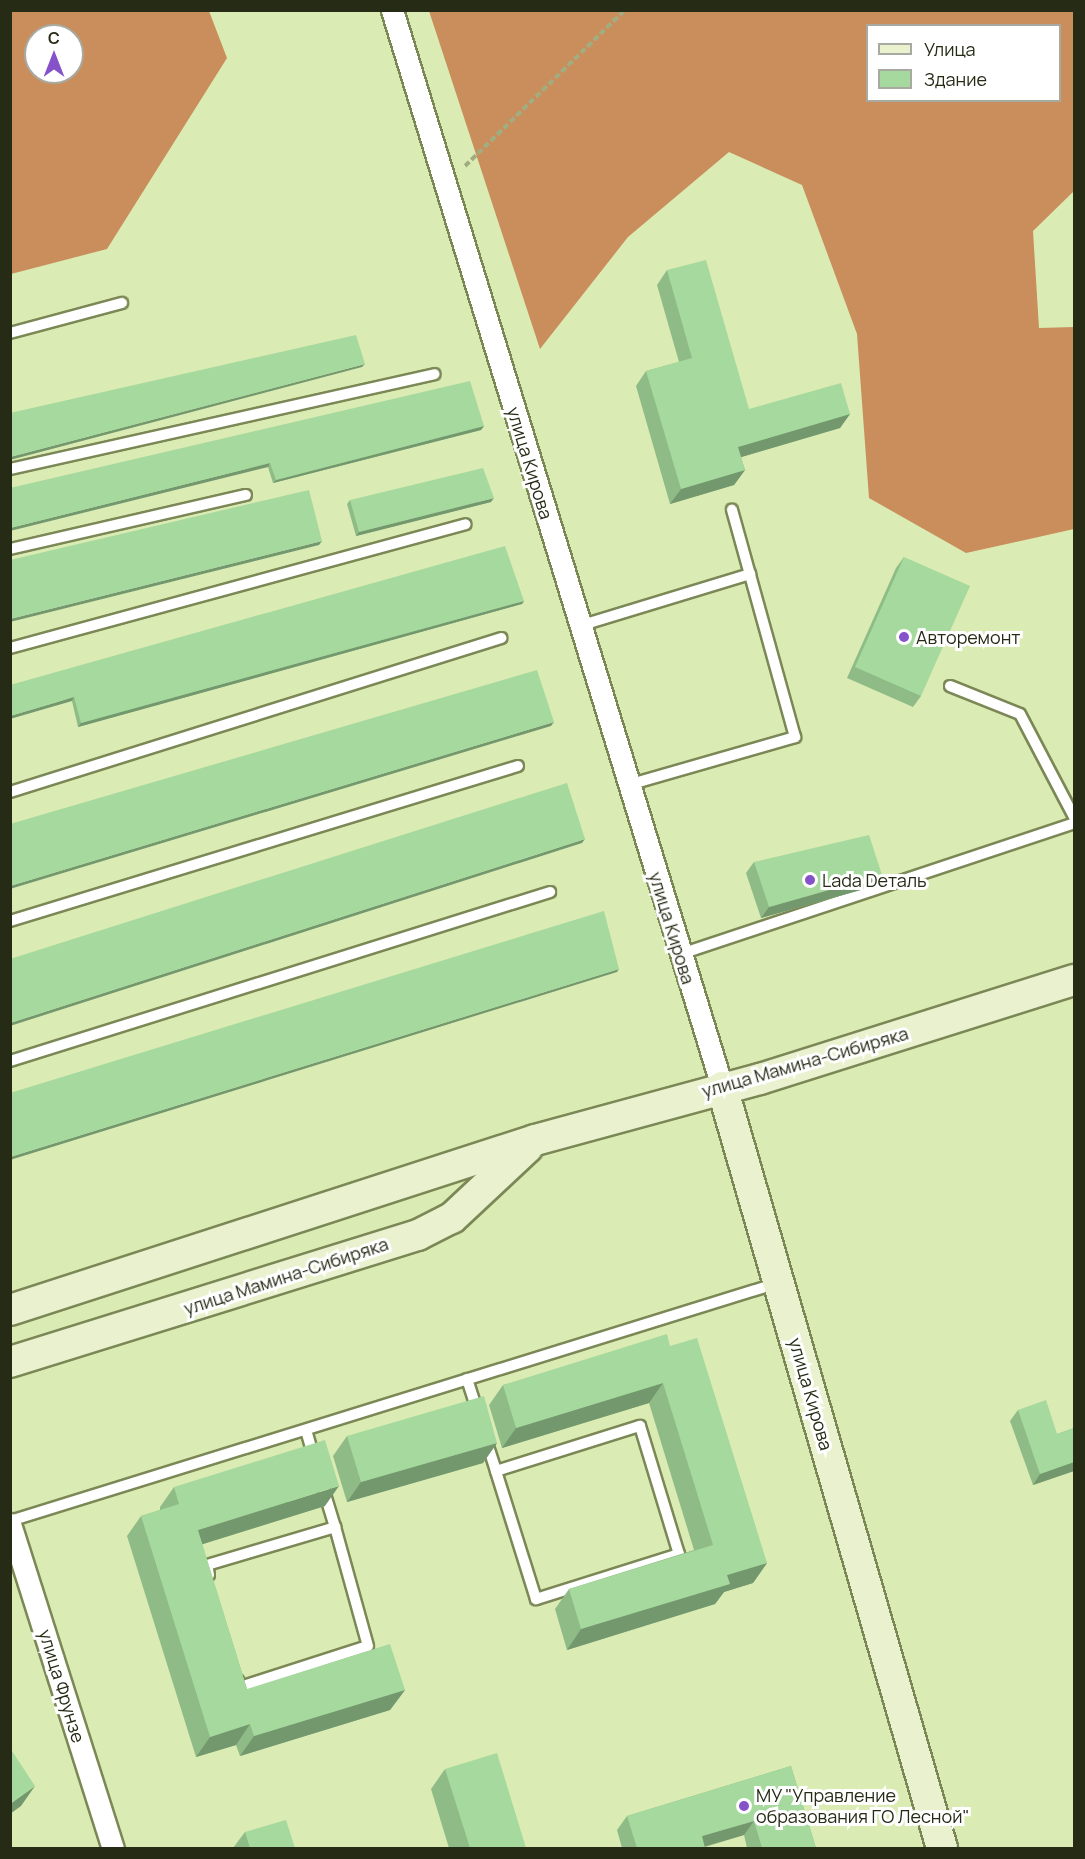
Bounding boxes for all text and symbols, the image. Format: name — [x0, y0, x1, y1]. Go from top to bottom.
north arrow — [24, 24, 84, 84]
legend — [866, 24, 1061, 102]
text: С — [48, 27, 60, 49]
text: Улица — [924, 37, 976, 61]
text: Здание — [924, 67, 987, 91]
street label: улица Кирова — [503, 404, 557, 522]
place label: Авторемонт — [916, 626, 1020, 648]
marker: Авторемонт — [897, 630, 911, 644]
street label: улица Кирова — [645, 869, 699, 987]
place label: Lada Dеталь — [822, 869, 927, 891]
marker: Lada Dеталь — [803, 873, 817, 887]
street label: улица Мамина-Сибиряка — [699, 1022, 911, 1102]
street label: улица Мамина-Сибиряка — [181, 1233, 391, 1319]
street label: улица Кирова — [785, 1335, 837, 1453]
street label: улица Фрунзе — [35, 1627, 89, 1745]
place label: МУ "Управление образования ГО Лесной" — [756, 1785, 969, 1828]
marker: МУ "Управление образования ГО Лесной" — [737, 1799, 751, 1813]

